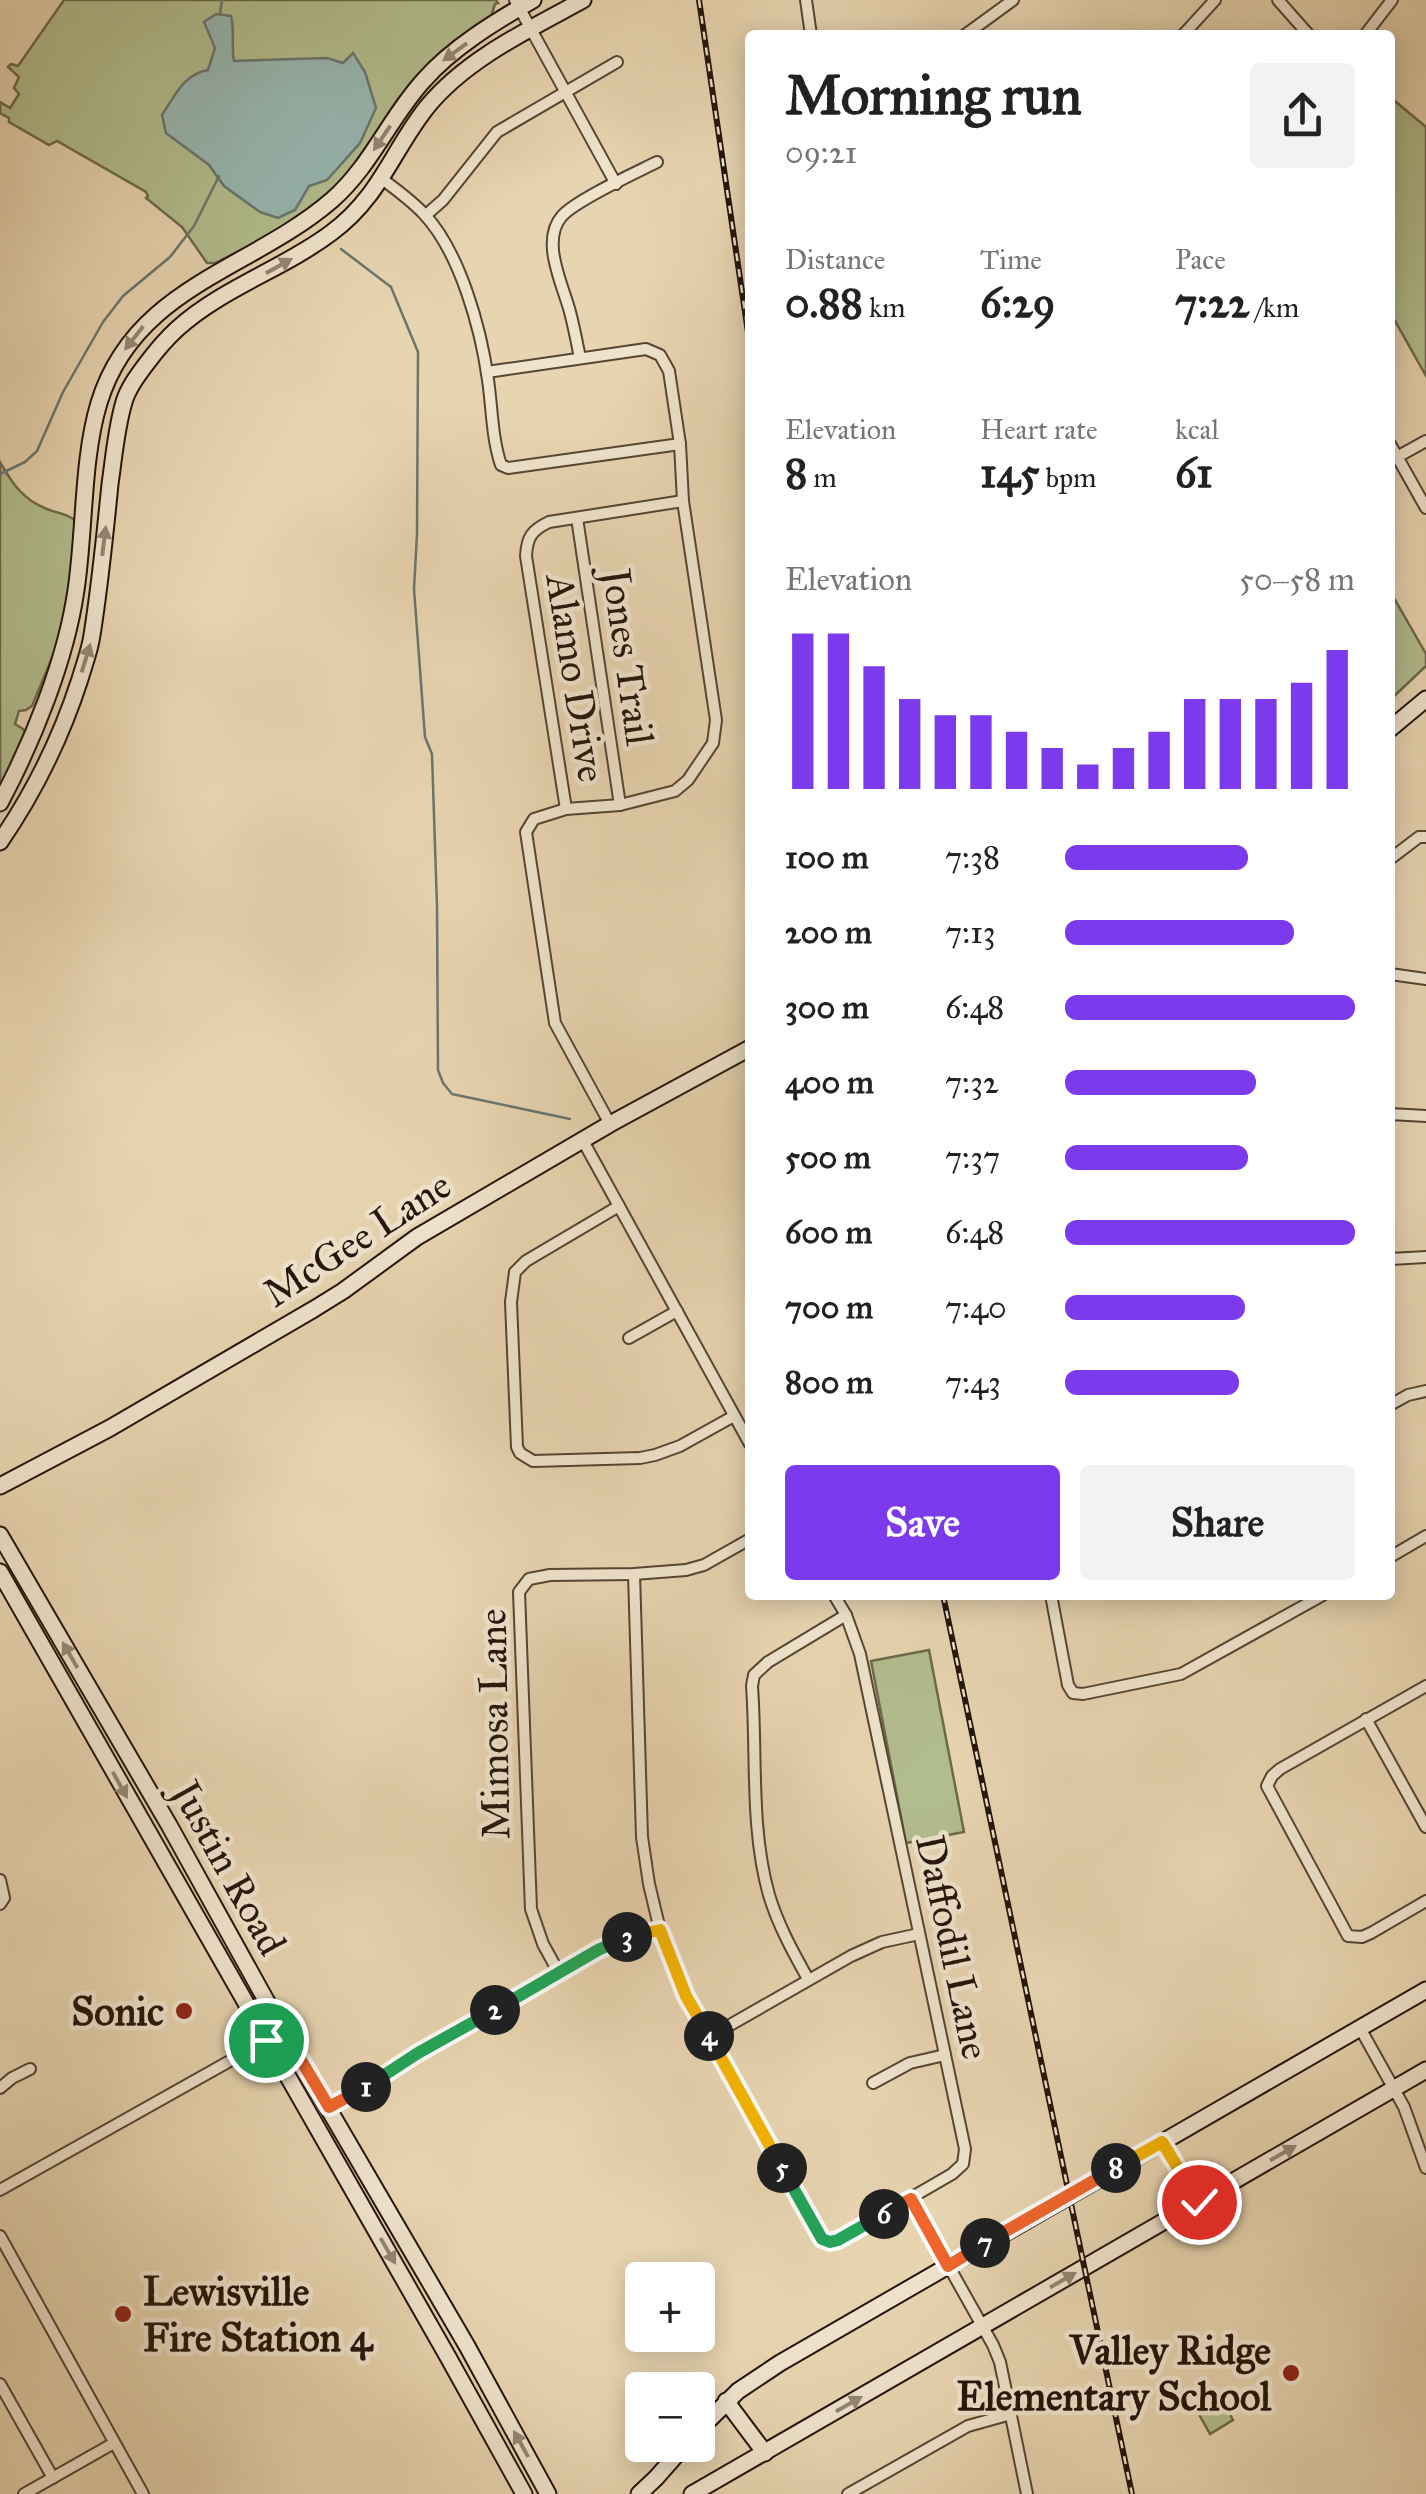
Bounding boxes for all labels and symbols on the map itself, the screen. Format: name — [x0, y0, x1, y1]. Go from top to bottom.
one-way arrow — [442, 42, 468, 61]
one-way arrow — [374, 125, 392, 152]
one-way arrow — [264, 258, 293, 275]
one-way arrow — [124, 325, 145, 350]
one-way arrow — [96, 525, 112, 556]
street label: Jones Trail — [591, 562, 665, 748]
street label: Alamo Drive — [535, 569, 617, 785]
one-way arrow — [79, 642, 94, 672]
street label: McGee Lane — [254, 1160, 460, 1318]
street label: Mimosa Lane — [467, 1608, 521, 1840]
one-way arrow — [62, 1641, 79, 1669]
street label: Justin Road — [159, 1769, 297, 1964]
one-way arrow — [111, 1771, 129, 1799]
street label: Daffodil Lane — [905, 1830, 1001, 2064]
pin: 3 — [602, 1912, 652, 1962]
pin: 2 — [470, 1985, 520, 2035]
place label: Sonic — [71, 1987, 164, 2036]
pin — [224, 1998, 309, 2083]
marker: Sonic — [173, 2000, 195, 2022]
pin: 4 — [684, 2011, 734, 2061]
pin: 1 — [341, 2062, 391, 2112]
pin: 5 — [757, 2143, 807, 2193]
pin: 8 — [1091, 2143, 1141, 2193]
one-way arrow — [1269, 2144, 1297, 2162]
pin — [1157, 2160, 1242, 2245]
pin: 6 — [859, 2189, 909, 2239]
pin: 7 — [960, 2218, 1010, 2268]
one-way arrow — [379, 2237, 396, 2265]
place label: Lewisville Fire Station 4 — [143, 2267, 374, 2362]
one-way arrow — [1049, 2272, 1077, 2290]
marker: Lewisville Fire Station 4 — [112, 2303, 134, 2325]
place label: Valley Ridge Elementary School — [956, 2326, 1272, 2421]
marker: Valley Ridge Elementary School — [1280, 2362, 1302, 2384]
one-way arrow — [835, 2396, 864, 2413]
one-way arrow — [513, 2430, 530, 2459]

